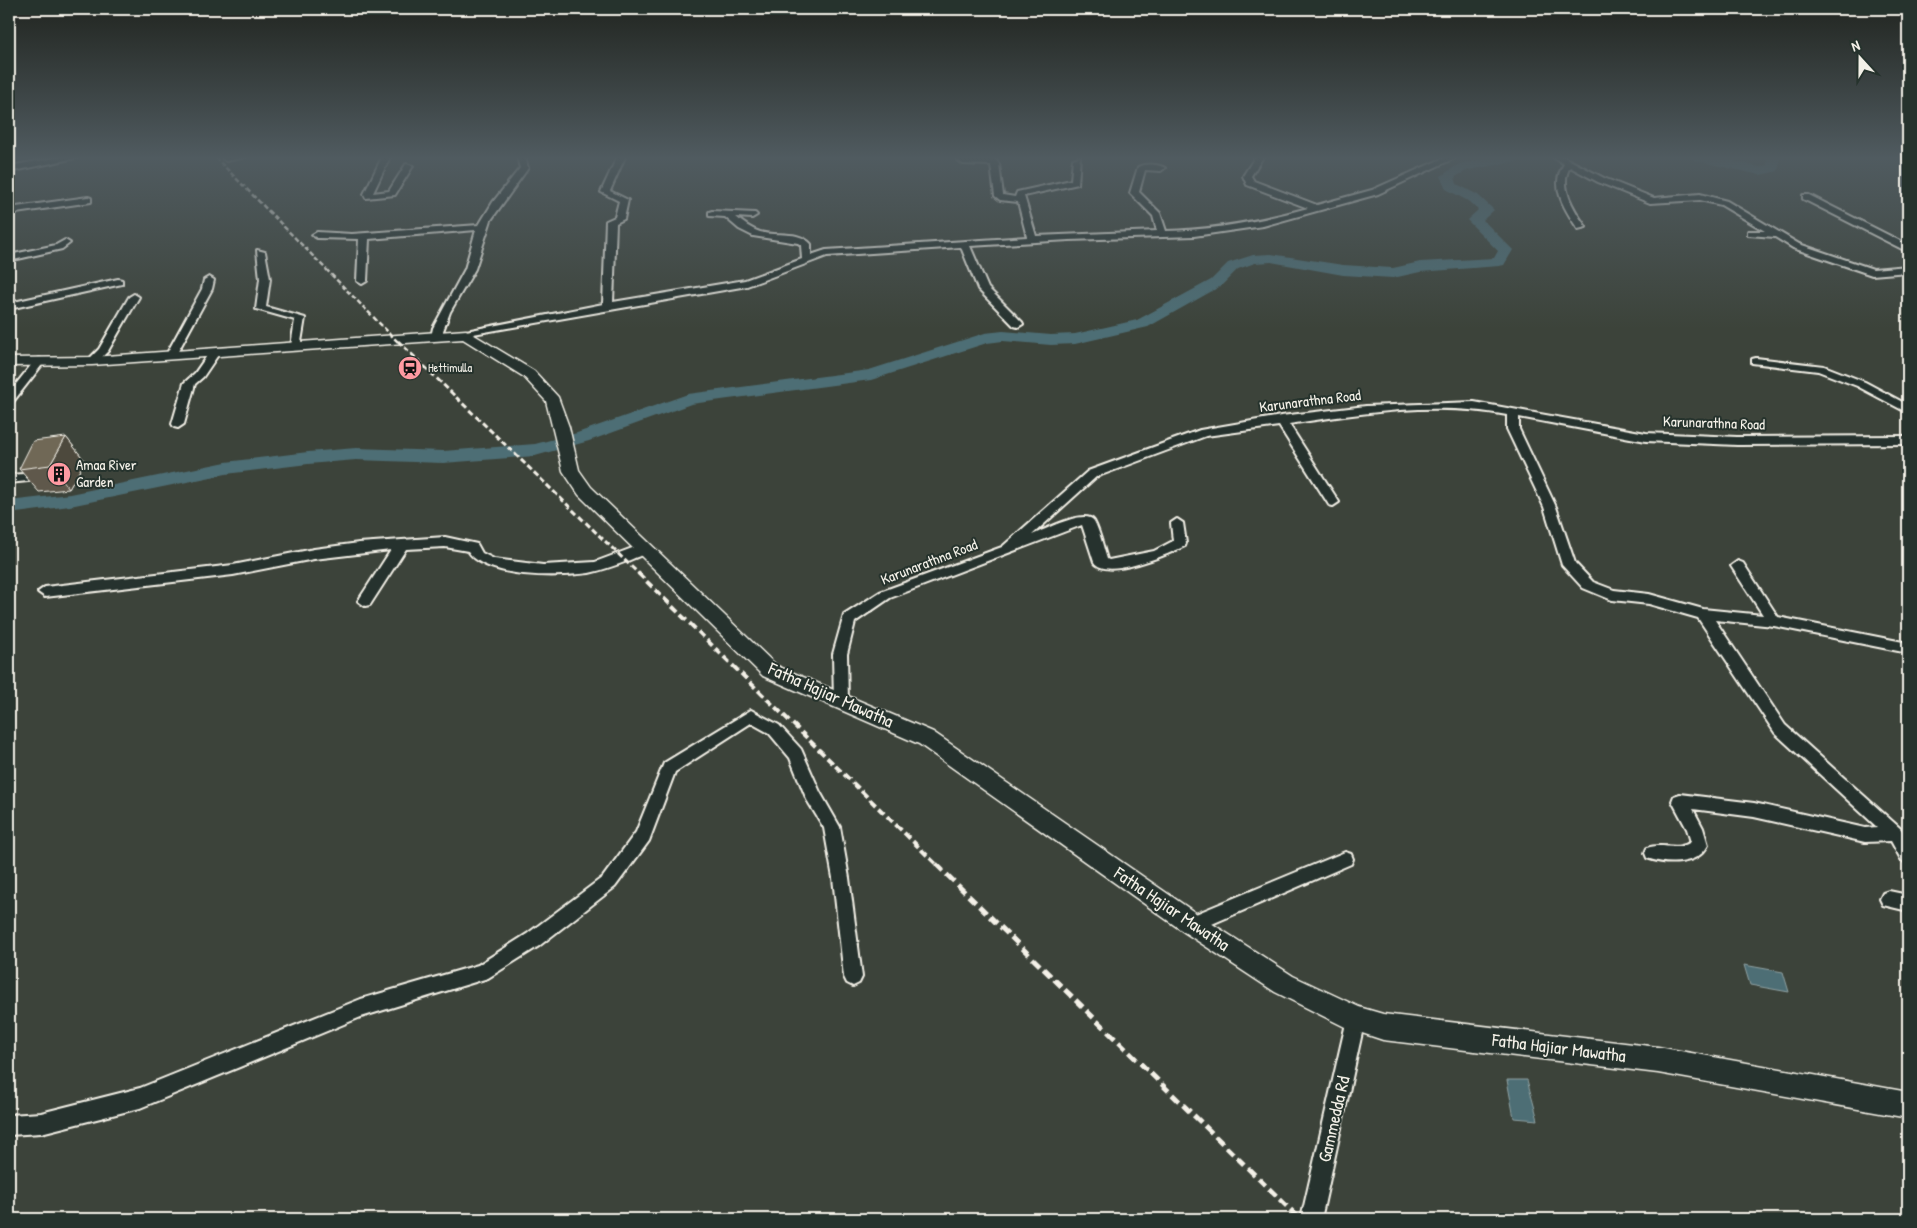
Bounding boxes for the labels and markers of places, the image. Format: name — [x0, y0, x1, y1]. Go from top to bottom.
station icon: Hettimulla — [397, 355, 423, 381]
place label: Hettimulla — [428, 359, 472, 376]
place label: Amaa River Garden — [76, 454, 137, 492]
building icon: Amaa River Garden — [46, 461, 72, 487]

